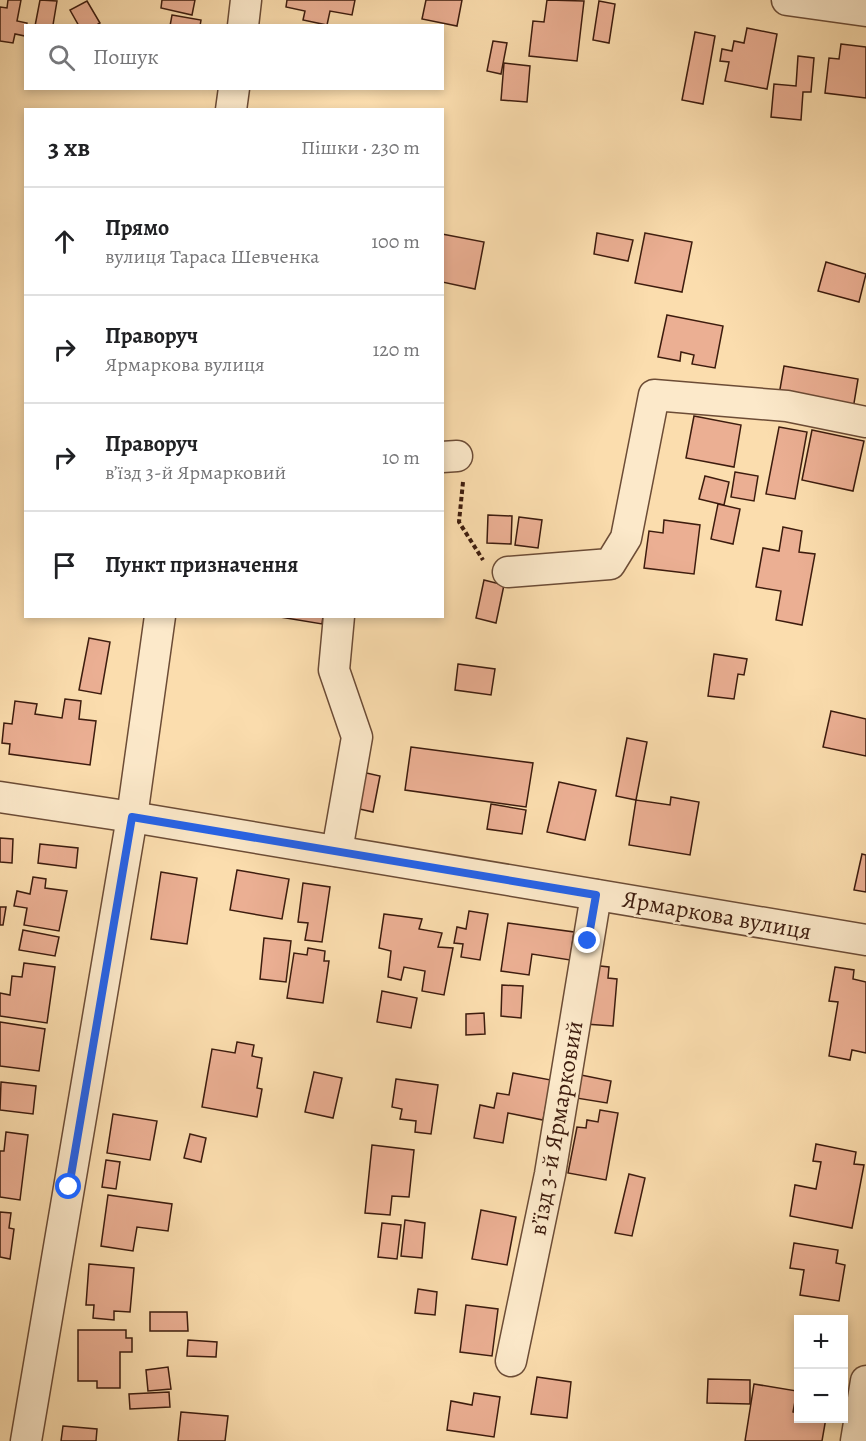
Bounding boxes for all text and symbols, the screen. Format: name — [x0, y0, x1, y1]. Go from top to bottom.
search box — [24, 24, 444, 90]
icon: search — [45, 41, 78, 74]
text: Пошук — [93, 42, 159, 72]
text: 3 хв — [48, 130, 90, 165]
text: Пішки · 230 m — [301, 134, 420, 161]
text: Прямо — [105, 213, 169, 243]
icon: ahead — [48, 225, 81, 258]
text: 100 m — [371, 228, 420, 255]
text: вулиця Тараса Шевченка — [105, 243, 320, 270]
text: Праворуч — [105, 321, 198, 351]
icon: right — [48, 333, 81, 366]
text: 120 m — [372, 336, 420, 363]
text: Ярмаркова вулиця — [105, 351, 265, 378]
text: Праворуч — [105, 429, 198, 459]
icon: right — [48, 441, 81, 474]
text: 10 m — [382, 444, 420, 471]
text: в’їзд 3-й Ярмарковий — [105, 459, 286, 486]
icon: arrive — [48, 549, 81, 582]
text: Пункт призначення — [105, 550, 298, 580]
street label: Ярмаркова вулиця — [620, 883, 814, 947]
route end — [574, 927, 600, 953]
street label: в’їзд 3-й Ярмарковий — [521, 1018, 591, 1238]
route start — [55, 1173, 81, 1199]
map controls — [794, 1315, 848, 1423]
button: + — [794, 1315, 848, 1369]
button: − — [794, 1369, 848, 1423]

